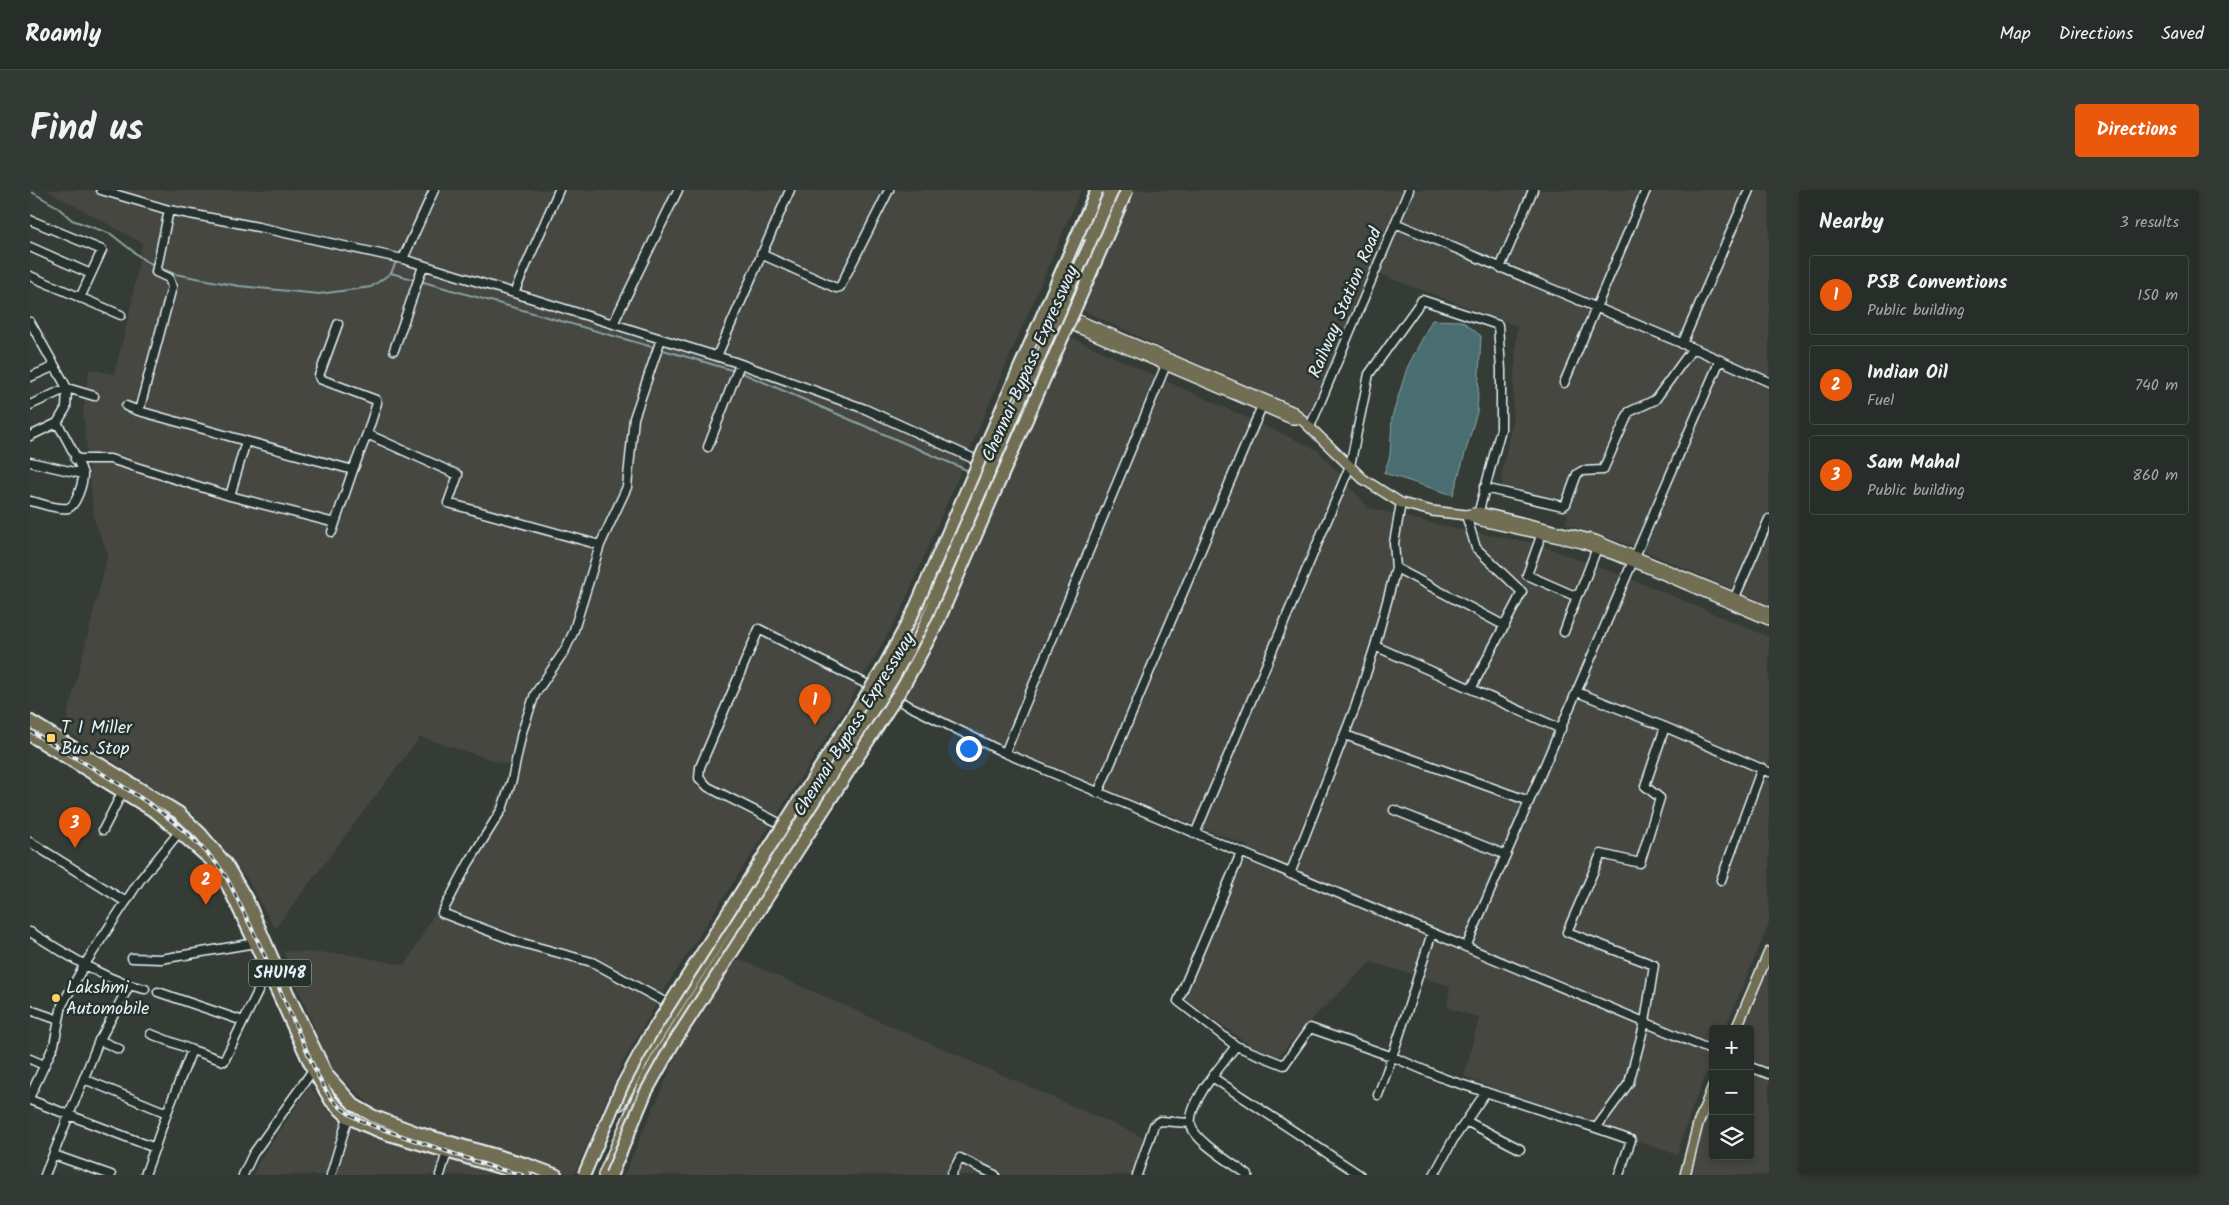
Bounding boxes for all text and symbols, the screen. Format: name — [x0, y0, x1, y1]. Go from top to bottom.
text: Roamly — [25, 15, 101, 54]
text: Map — [1999, 20, 2031, 49]
text: Directions — [2059, 20, 2133, 49]
text: Saved — [2161, 20, 2204, 49]
text: Find us — [30, 102, 143, 158]
button: Directions — [2075, 104, 2199, 157]
text: Nearby — [1819, 206, 1884, 239]
text: 3 results — [2120, 210, 2179, 235]
street label: Railway Station Road — [1301, 222, 1391, 383]
street label: Chennai Bypass Expressway — [975, 261, 1088, 467]
text: PSB Conventions — [1867, 268, 2007, 298]
text: 1 — [1834, 283, 1838, 308]
text: 150 m — [2137, 283, 2178, 308]
text: Public building — [1867, 298, 1965, 323]
text: Indian Oil — [1867, 358, 1948, 388]
text: 2 — [1831, 373, 1841, 398]
text: 740 m — [2135, 373, 2178, 398]
text: Fuel — [1867, 388, 1894, 413]
text: Sam Mahal — [1867, 448, 1960, 478]
text: 3 — [1832, 463, 1840, 488]
text: 860 m — [2132, 463, 2178, 488]
text: Public building — [1867, 478, 1965, 503]
street label: Chennai Bypass Expressway — [786, 627, 924, 823]
pin: 1 — [799, 684, 831, 725]
place label: T I Miller Bus Stop — [61, 714, 133, 764]
marker: T I Miller Bus Stop — [45, 732, 57, 744]
your location — [956, 736, 982, 762]
pin: 3 — [59, 807, 91, 848]
pin: 2 — [190, 864, 222, 905]
road number: SHU148 — [249, 960, 311, 986]
place label: Lakshmi Automobile — [66, 974, 149, 1024]
marker: Lakshmi Automobile — [50, 992, 62, 1004]
map controls — [1709, 1025, 1754, 1160]
button: + — [1709, 1025, 1754, 1070]
button: − — [1709, 1070, 1754, 1115]
button: layers — [1709, 1115, 1754, 1160]

